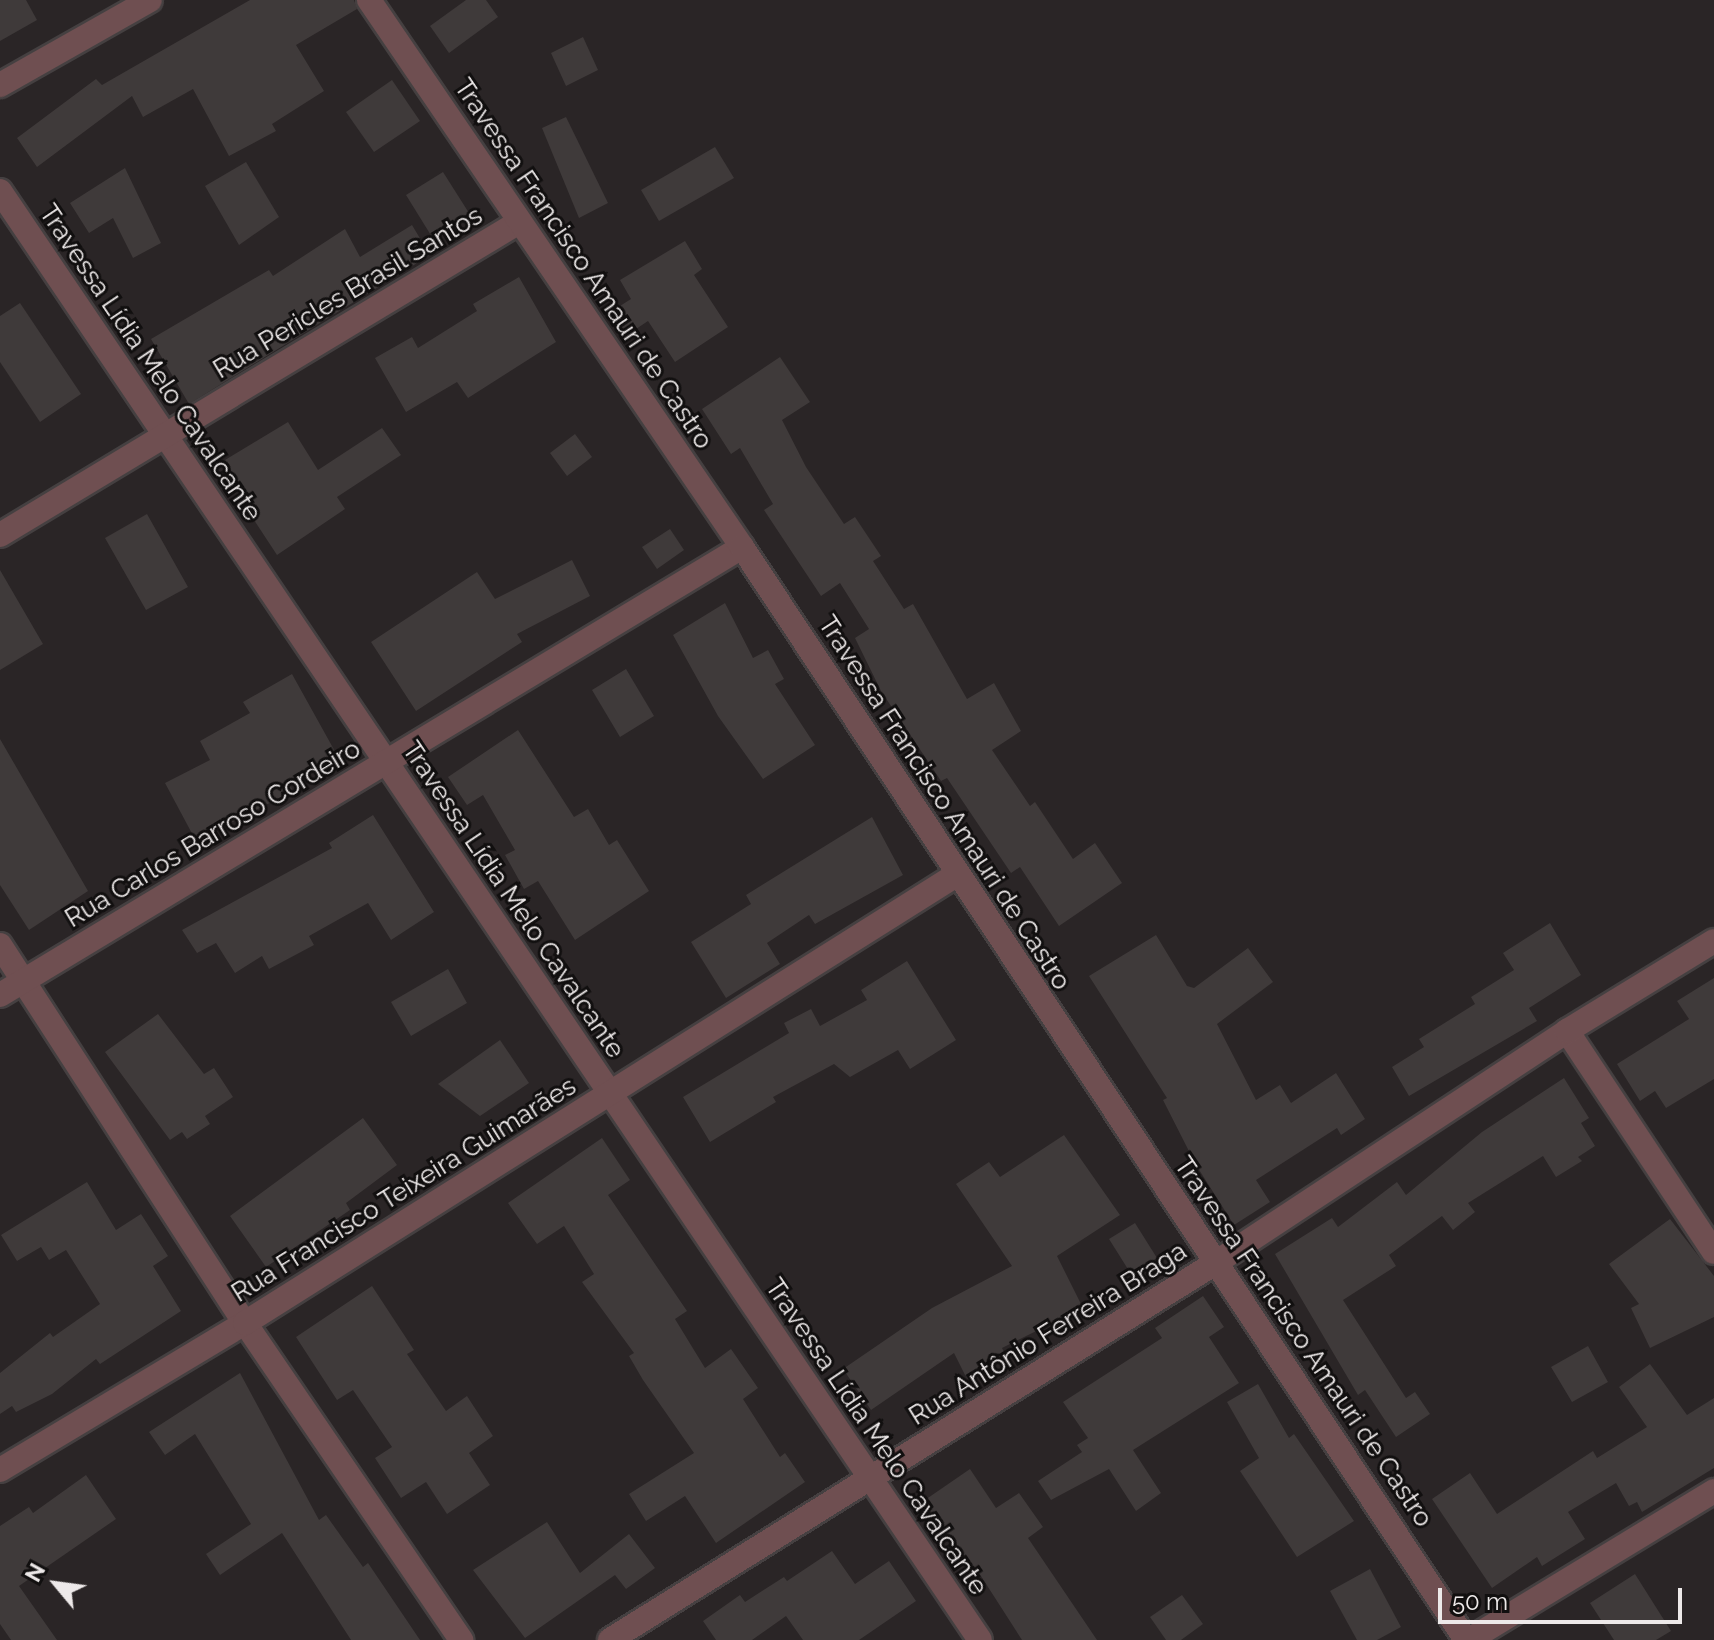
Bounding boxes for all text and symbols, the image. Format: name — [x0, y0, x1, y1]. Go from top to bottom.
street label: Travessa Francisco Amauri de Castro — [447, 73, 719, 455]
street label: Travessa Lídia Melo Cavalcante — [32, 199, 268, 527]
street label: Rua Pericles Brasil Santos — [208, 200, 488, 386]
street label: Travessa Francisco Amauri de Castro — [811, 610, 1077, 996]
street label: Rua Carlos Barroso Cordeiro — [60, 733, 366, 935]
street label: Travessa Lídia Melo Cavalcante — [395, 736, 631, 1064]
street label: Rua Francisco Teixeira Guimarães — [226, 1071, 582, 1309]
street label: Travessa Francisco Amauri de Castro — [1167, 1151, 1439, 1533]
street label: Rua Antônio Ferreira Braga — [903, 1236, 1193, 1432]
street label: Travessa Lídia Melo Cavalcante — [758, 1273, 994, 1601]
north arrow — [16, 1544, 96, 1624]
text: N — [20, 1559, 50, 1586]
scale bar — [1442, 1572, 1686, 1622]
text: 50 m — [1452, 1587, 1508, 1616]

